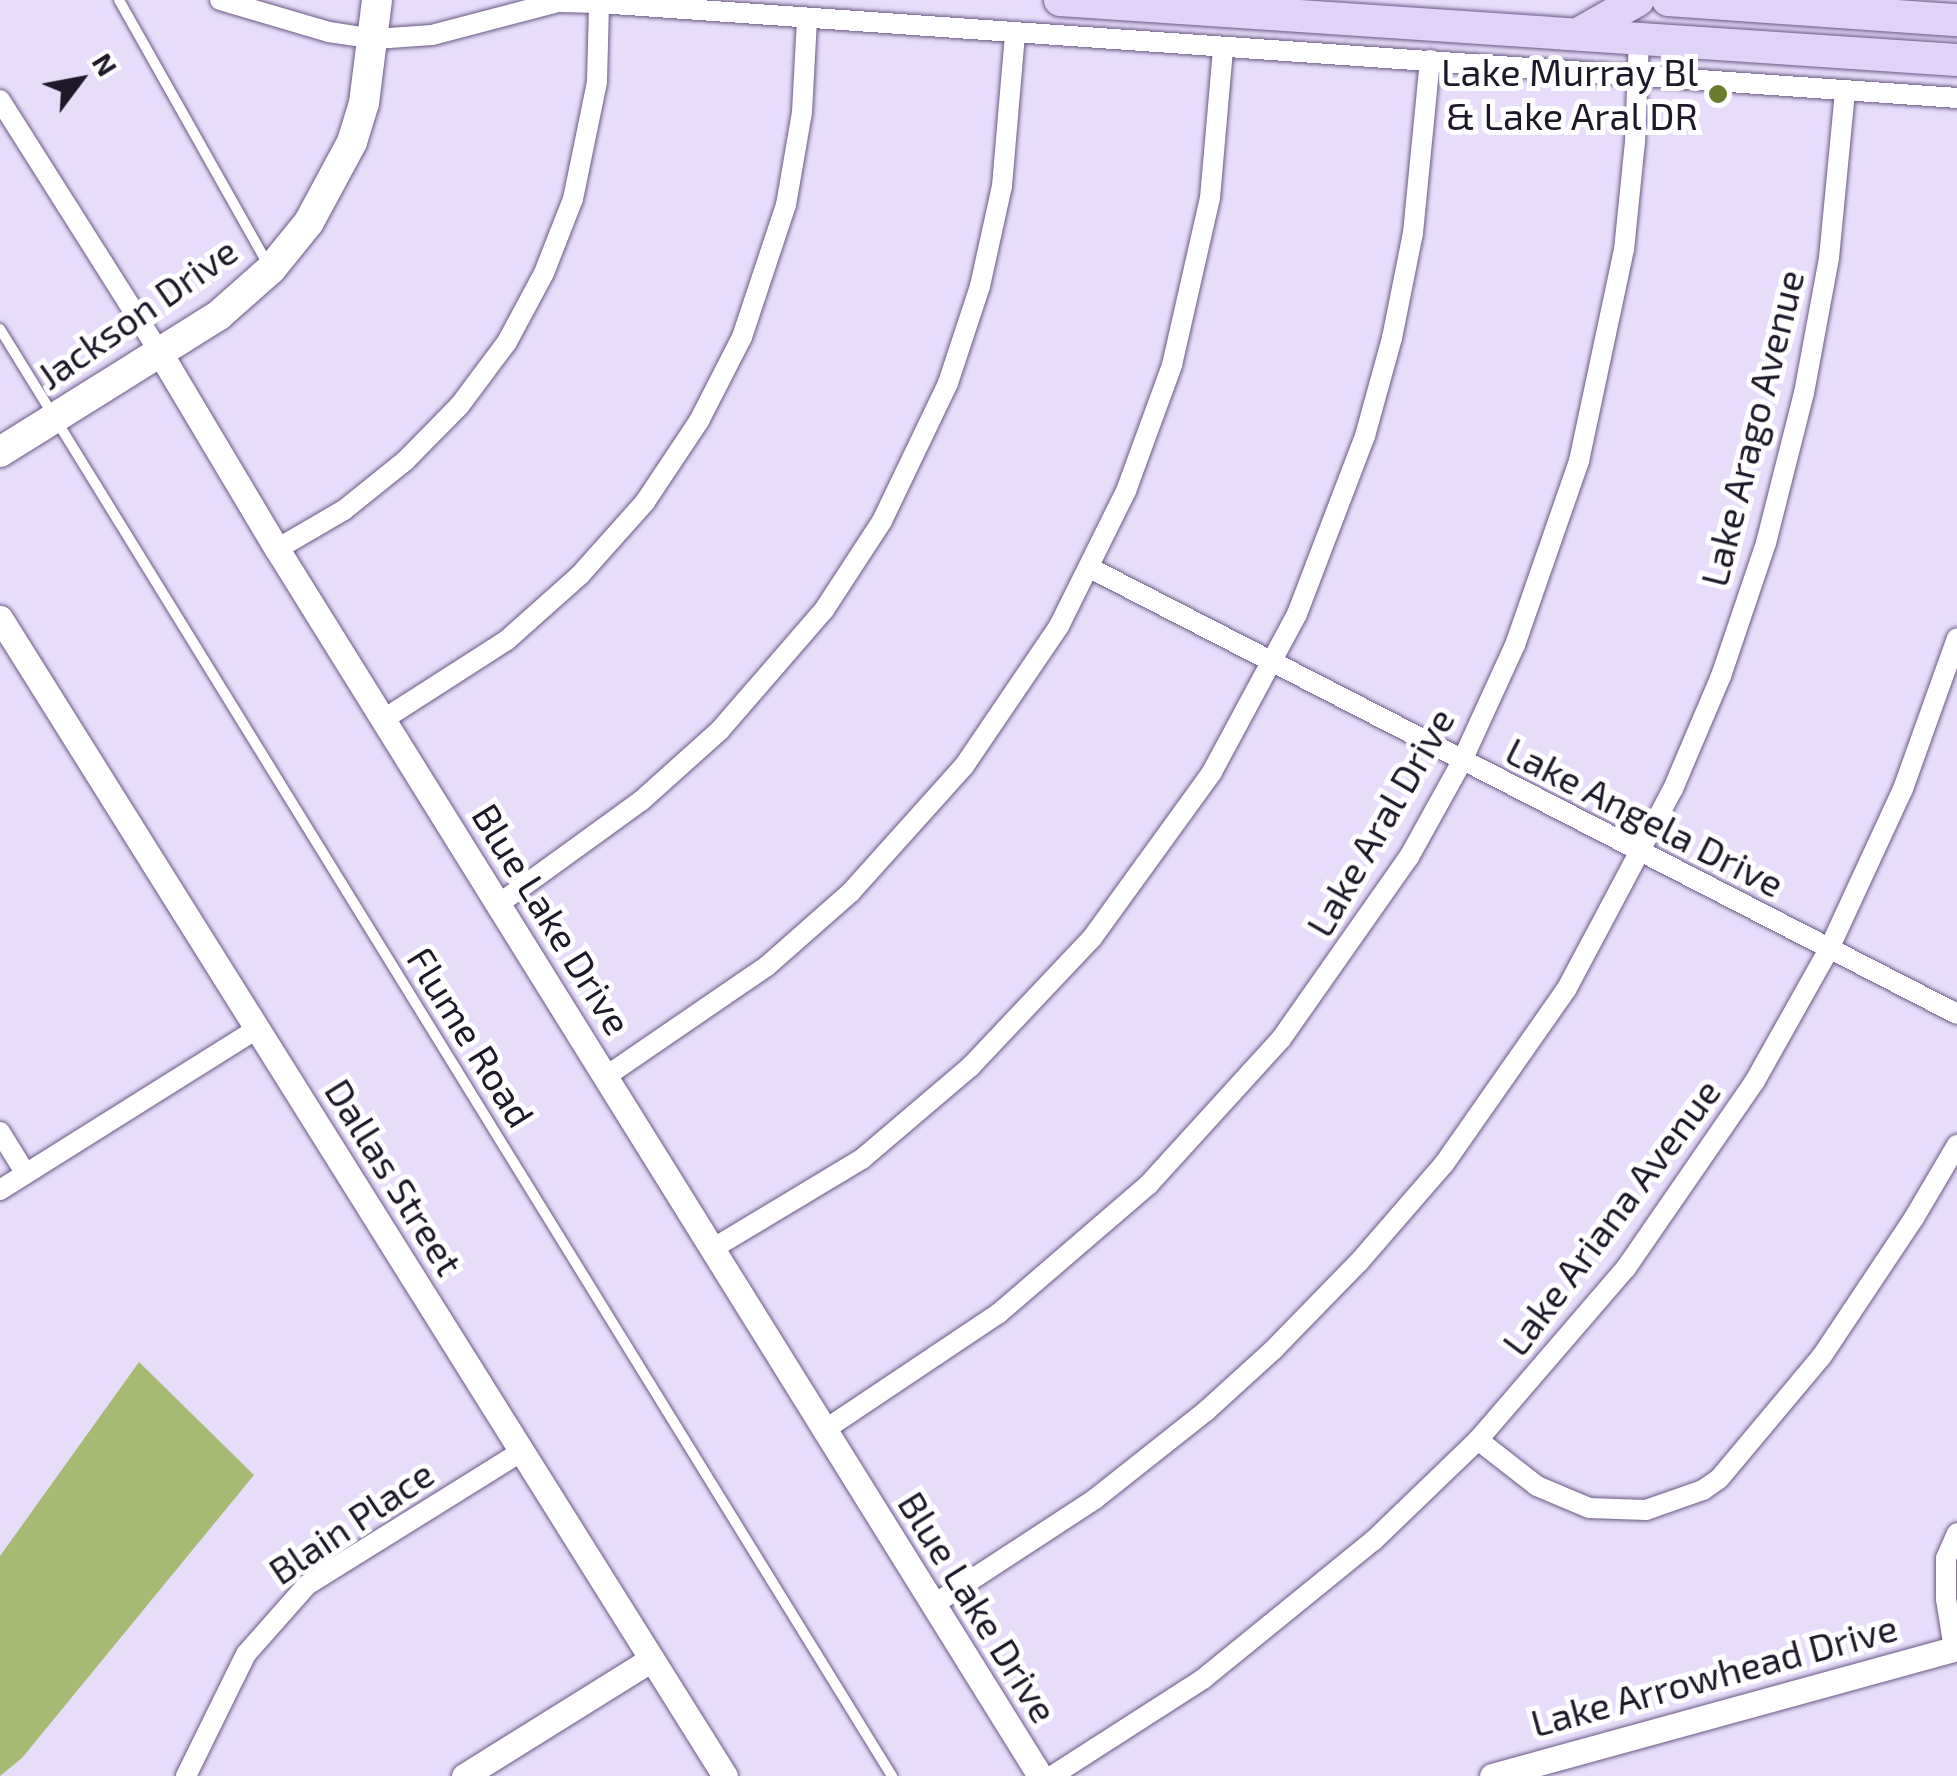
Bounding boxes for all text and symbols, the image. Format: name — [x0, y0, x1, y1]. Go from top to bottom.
north arrow — [30, 30, 130, 130]
text: N — [86, 47, 125, 82]
place label: Lake Murray Bl & Lake Aral DR — [1440, 49, 1698, 138]
marker: Lake Murray Bl & Lake Aral DR — [1707, 83, 1729, 105]
street label: Jackson Drive — [28, 227, 246, 399]
street label: Lake Arago Avenue — [1690, 264, 1814, 592]
street label: Lake Aral Drive — [1296, 699, 1464, 945]
street label: Lake Angela Drive — [1498, 727, 1792, 907]
street label: Blue Lake Drive — [463, 795, 641, 1043]
street label: Flume Road — [398, 939, 544, 1135]
street label: Lake Ariana Avenue — [1492, 1069, 1730, 1365]
street label: Dallas Street — [316, 1070, 472, 1284]
street label: Blain Place — [260, 1450, 442, 1594]
street label: Blue Lake Drive — [889, 1483, 1067, 1731]
street label: Lake Arrowhead Drive — [1525, 1604, 1903, 1746]

